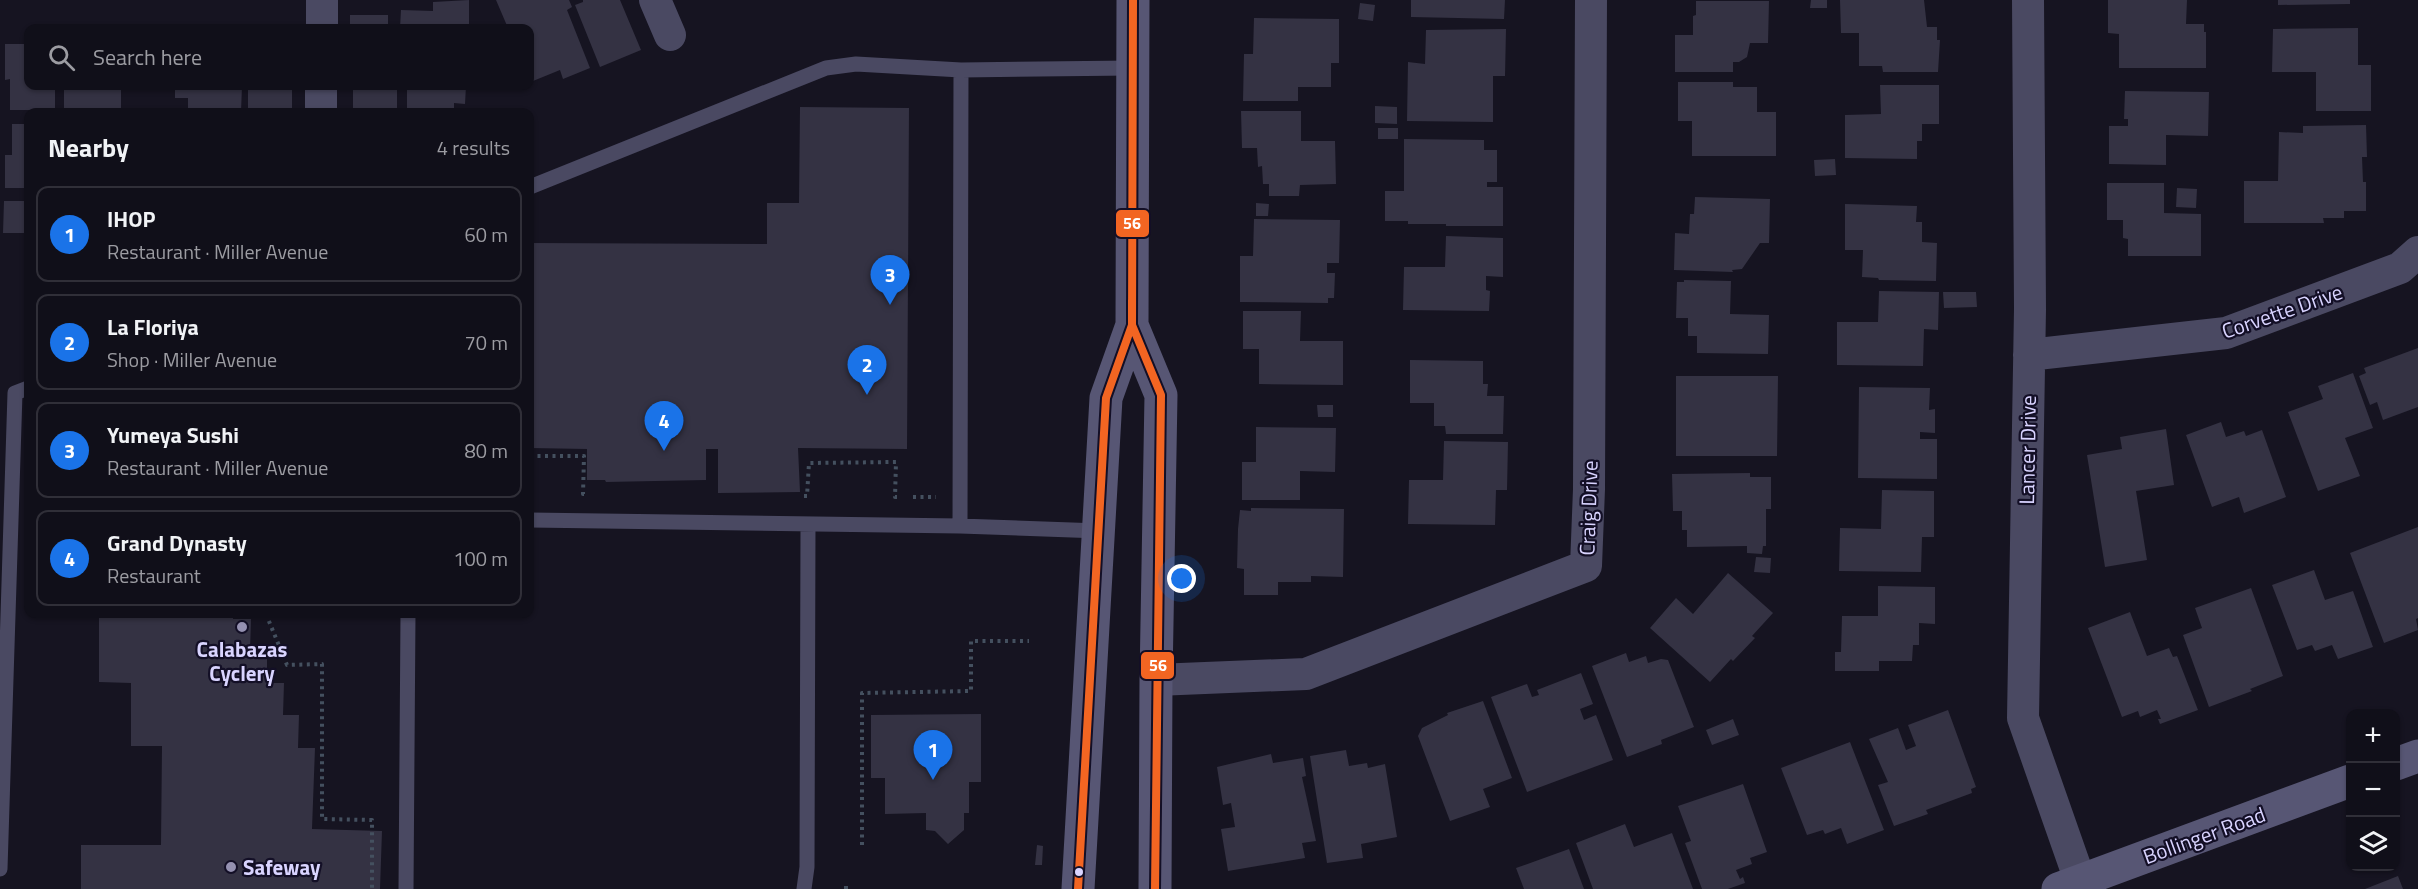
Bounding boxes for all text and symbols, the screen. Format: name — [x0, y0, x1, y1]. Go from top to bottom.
search box — [24, 24, 534, 90]
text: Search here — [93, 40, 202, 74]
icon: search — [45, 41, 78, 74]
text: Nearby — [48, 128, 129, 167]
text: 4 results — [437, 132, 510, 163]
text: IHOP — [107, 202, 156, 236]
line badge: 56 — [1115, 209, 1150, 238]
text: 56 — [1123, 211, 1141, 235]
text: 1 — [64, 219, 75, 250]
text: 60 m — [464, 219, 508, 250]
text: Restaurant · Miller Avenue — [107, 236, 328, 267]
pin: 3 — [870, 256, 910, 305]
street label: Corvette Drive — [2217, 275, 2347, 347]
text: La Floriya — [107, 310, 199, 344]
text: 2 — [64, 327, 75, 358]
text: 70 m — [464, 327, 508, 358]
text: Shop · Miller Avenue — [107, 344, 277, 375]
pin: 2 — [848, 346, 886, 395]
street label: Lancer Drive — [2010, 395, 2044, 505]
pin: 4 — [644, 402, 684, 451]
text: Yumeya Sushi — [107, 418, 239, 452]
text: 3 — [64, 435, 75, 466]
text: 80 m — [464, 435, 508, 466]
text: Restaurant · Miller Avenue — [107, 452, 328, 483]
street label: Craig Drive — [1570, 460, 1606, 556]
text: Grand Dynasty — [107, 526, 247, 560]
text: 4 — [64, 543, 75, 574]
text: 100 m — [453, 543, 508, 574]
text: Restaurant — [107, 560, 201, 591]
your location — [1167, 564, 1196, 593]
marker: Calabazas Cyclery — [235, 620, 249, 634]
place label: Calabazas Cyclery — [197, 633, 288, 689]
line badge: 56 — [1140, 651, 1175, 680]
text: 56 — [1149, 653, 1167, 677]
map controls — [2346, 709, 2400, 871]
button: + — [2346, 709, 2400, 763]
pin: 1 — [914, 730, 952, 780]
button: − — [2346, 763, 2400, 817]
street label: Bollinger Road — [2138, 798, 2270, 872]
button: layers — [2346, 817, 2400, 871]
place label: Safeway — [243, 851, 321, 883]
marker: Safeway — [224, 860, 238, 874]
unlabelled marker — [1073, 866, 1085, 878]

